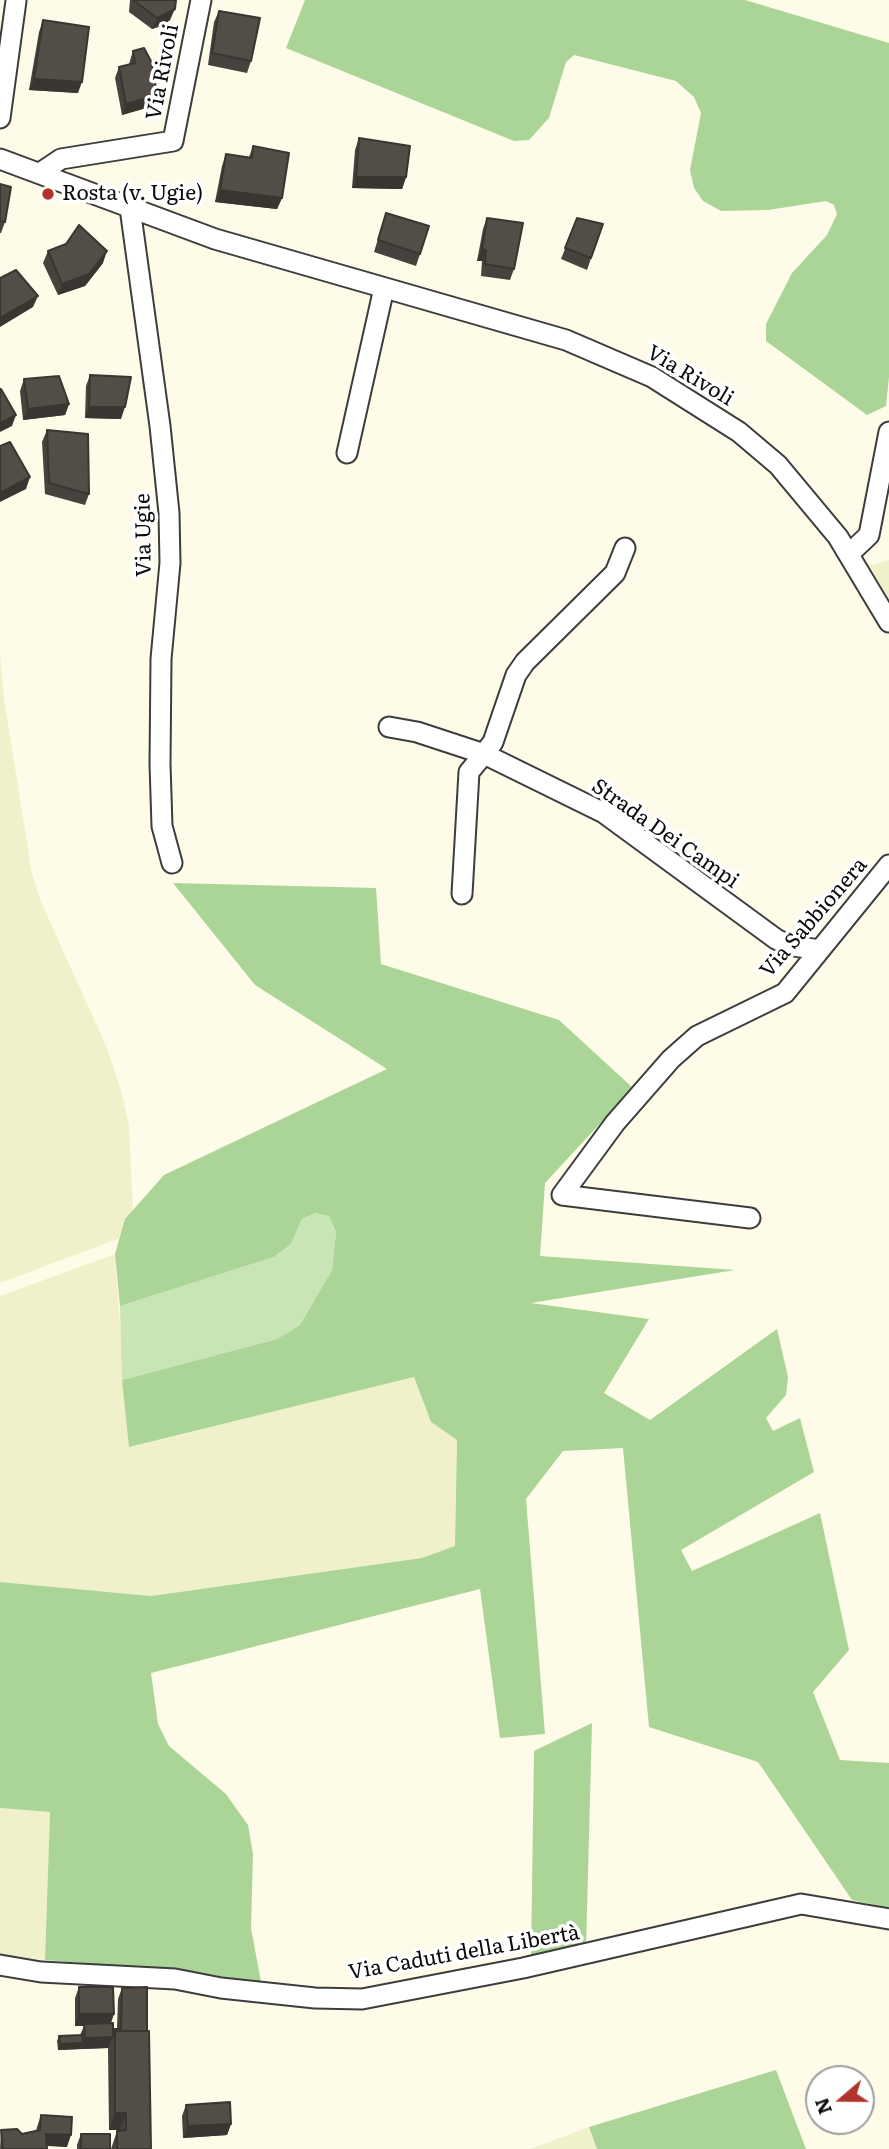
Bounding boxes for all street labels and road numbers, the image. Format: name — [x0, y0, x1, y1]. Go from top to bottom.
street label: Via Rivoli — [141, 22, 185, 122]
street label: Via Rivoli — [642, 340, 738, 412]
street label: Via Ugie — [131, 493, 157, 577]
street label: Strada Dei Campi — [587, 774, 743, 894]
street label: Via Sabbionera — [755, 853, 873, 983]
street label: Via Caduti della Libertà — [347, 1920, 581, 1986]

